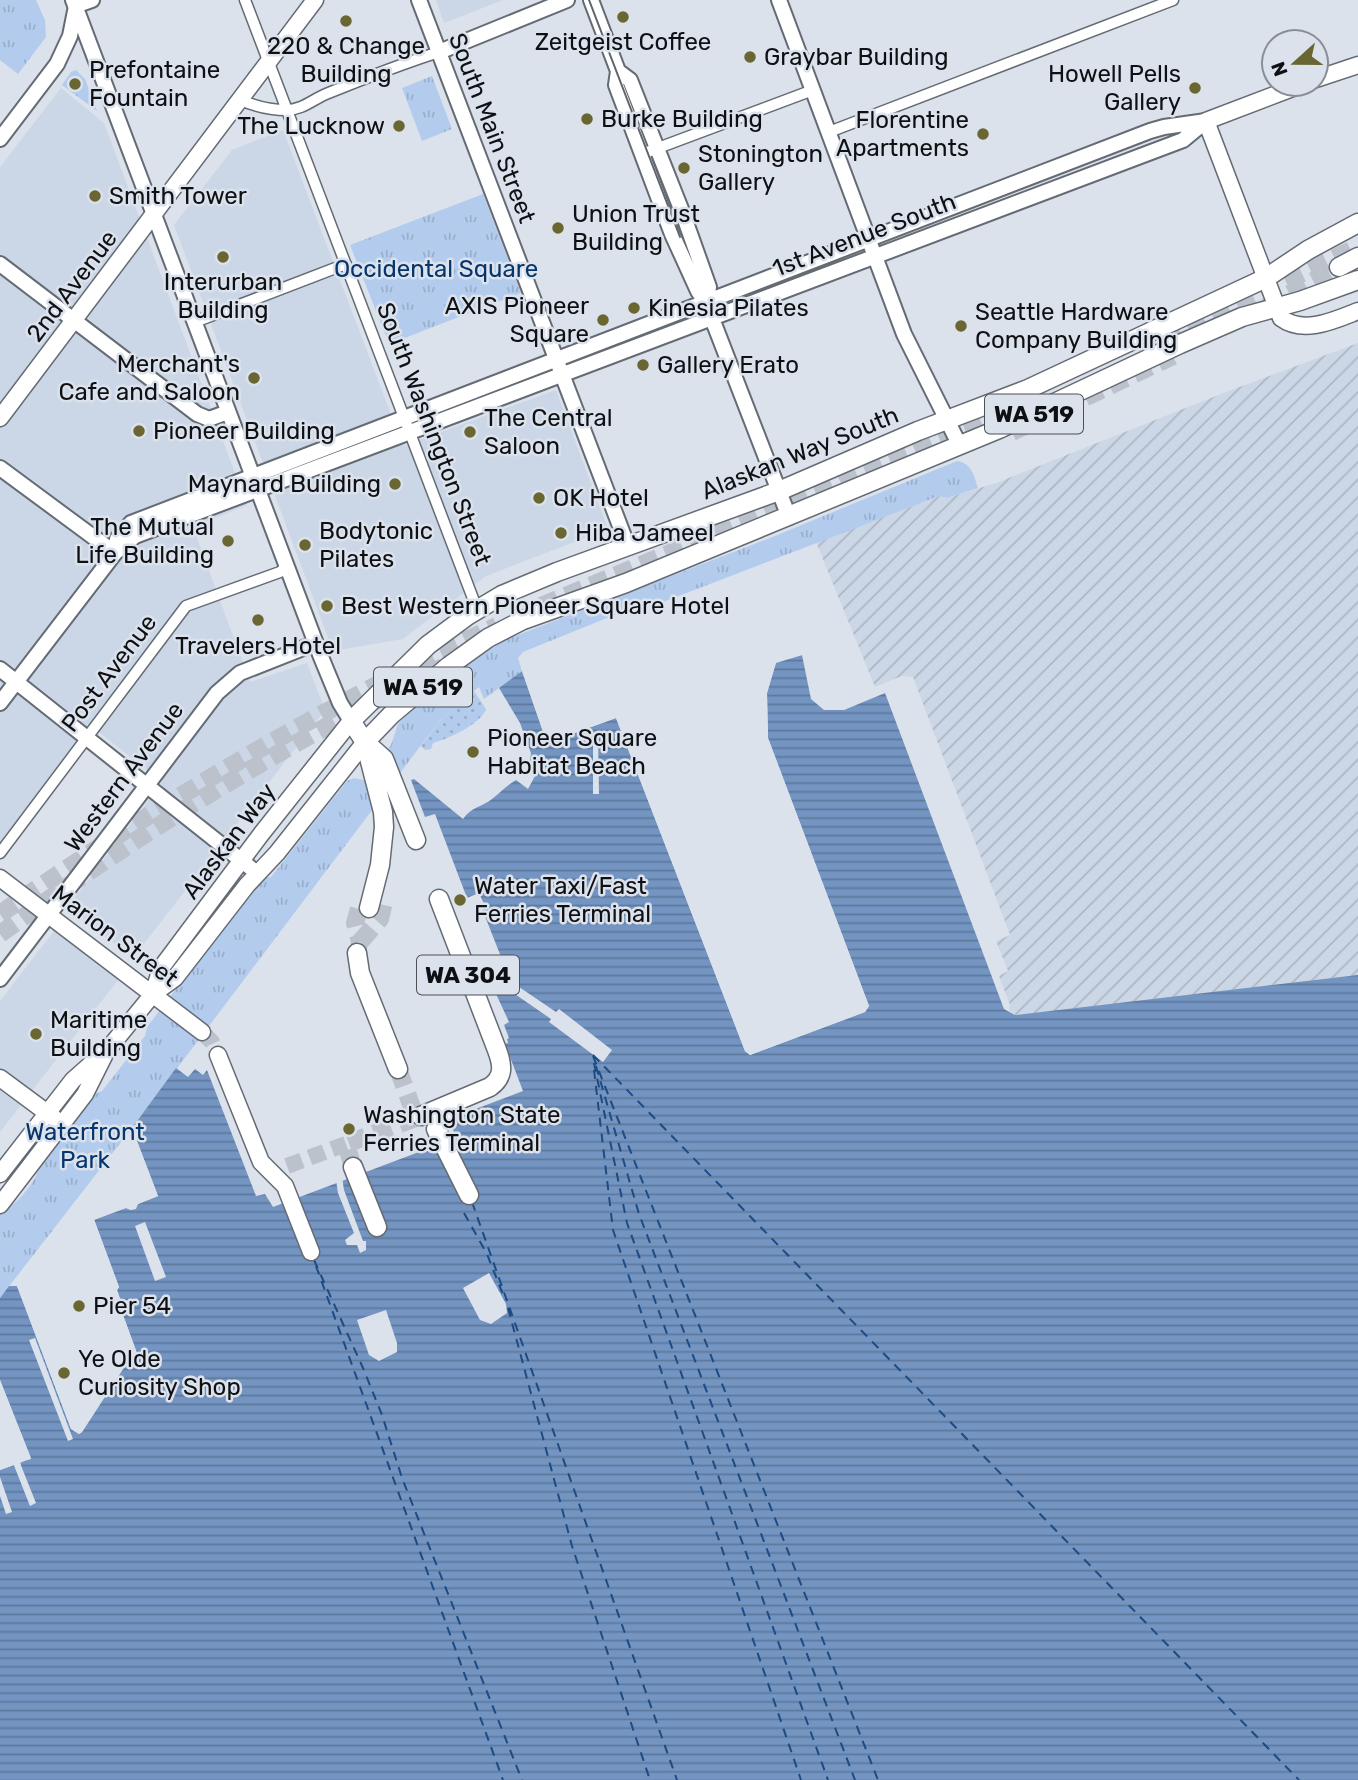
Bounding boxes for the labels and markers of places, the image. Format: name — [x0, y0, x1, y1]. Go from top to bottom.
marker: Zeitgeist Coffee — [615, 9, 631, 25]
marker: 220 & Change Building — [338, 13, 354, 29]
place label: Zeitgeist Coffee — [535, 28, 711, 56]
place label: 220 & Change Building — [267, 32, 425, 88]
place label: Graybar Building — [764, 43, 949, 71]
marker: Graybar Building — [742, 49, 758, 65]
place label: Prefontaine Fountain — [89, 56, 220, 112]
place label: Howell Pells Gallery — [1048, 60, 1181, 116]
marker: Prefontaine Fountain — [67, 76, 83, 92]
marker: Howell Pells Gallery — [1187, 80, 1203, 96]
place label: Burke Building — [601, 105, 763, 133]
place label: Florentine Apartments — [836, 106, 969, 162]
marker: Burke Building — [579, 111, 595, 127]
place label: The Lucknow — [237, 112, 385, 140]
marker: The Lucknow — [391, 118, 407, 134]
marker: Florentine Apartments — [975, 126, 991, 142]
place label: Stonington Gallery — [698, 140, 823, 196]
marker: Stonington Gallery — [676, 160, 692, 176]
place label: Smith Tower — [109, 182, 247, 210]
marker: Smith Tower — [87, 188, 103, 204]
place label: Union Trust Building — [572, 200, 700, 256]
marker: Union Trust Building — [550, 220, 566, 236]
marker: Interurban Building — [215, 249, 231, 265]
place label: Interurban Building — [164, 268, 282, 324]
place label: AXIS Pioneer Square — [445, 292, 589, 348]
place label: Kinesia Pilates — [648, 294, 809, 322]
place label: Seattle Hardware Company Building — [975, 298, 1177, 354]
marker: Kinesia Pilates — [626, 300, 642, 316]
marker: AXIS Pioneer Square — [595, 312, 611, 328]
marker: Seattle Hardware Company Building — [953, 318, 969, 334]
place label: Merchant's Cafe and Saloon — [59, 350, 240, 406]
place label: Gallery Erato — [657, 351, 799, 379]
marker: Gallery Erato — [635, 357, 651, 373]
marker: Merchant's Cafe and Saloon — [246, 370, 262, 386]
place label: The Central Saloon — [484, 404, 613, 460]
place label: Pioneer Building — [153, 417, 335, 445]
marker: Pioneer Building — [131, 423, 147, 439]
marker: The Central Saloon — [462, 424, 478, 440]
place label: Maynard Building — [188, 470, 381, 498]
marker: Maynard Building — [387, 476, 403, 492]
place label: OK Hotel — [553, 484, 649, 512]
marker: OK Hotel — [531, 490, 547, 506]
place label: The Mutual Life Building — [75, 513, 214, 569]
place label: Bodytonic Pilates — [319, 517, 433, 573]
place label: Hiba Jameel — [575, 519, 714, 547]
marker: Hiba Jameel — [553, 525, 569, 541]
marker: The Mutual Life Building — [220, 533, 236, 549]
marker: Bodytonic Pilates — [297, 537, 313, 553]
place label: Best Western Pioneer Square Hotel — [341, 592, 730, 620]
marker: Best Western Pioneer Square Hotel — [319, 598, 335, 614]
marker: Travelers Hotel — [250, 612, 266, 628]
place label: Travelers Hotel — [175, 632, 341, 660]
place label: Pioneer Square Habitat Beach — [487, 724, 657, 780]
marker: Pioneer Square Habitat Beach — [465, 744, 481, 760]
place label: Water Taxi/Fast Ferries Terminal — [474, 872, 651, 928]
marker: Water Taxi/Fast Ferries Terminal — [452, 892, 468, 908]
place label: Maritime Building — [50, 1006, 147, 1062]
marker: Maritime Building — [28, 1026, 44, 1042]
place label: Washington State Ferries Terminal — [363, 1101, 560, 1157]
marker: Washington State Ferries Terminal — [341, 1121, 357, 1137]
place label: Pier 54 — [93, 1292, 171, 1320]
marker: Pier 54 — [71, 1298, 87, 1314]
place label: Ye Olde Curiosity Shop — [78, 1345, 241, 1401]
marker: Ye Olde Curiosity Shop — [56, 1365, 72, 1381]

